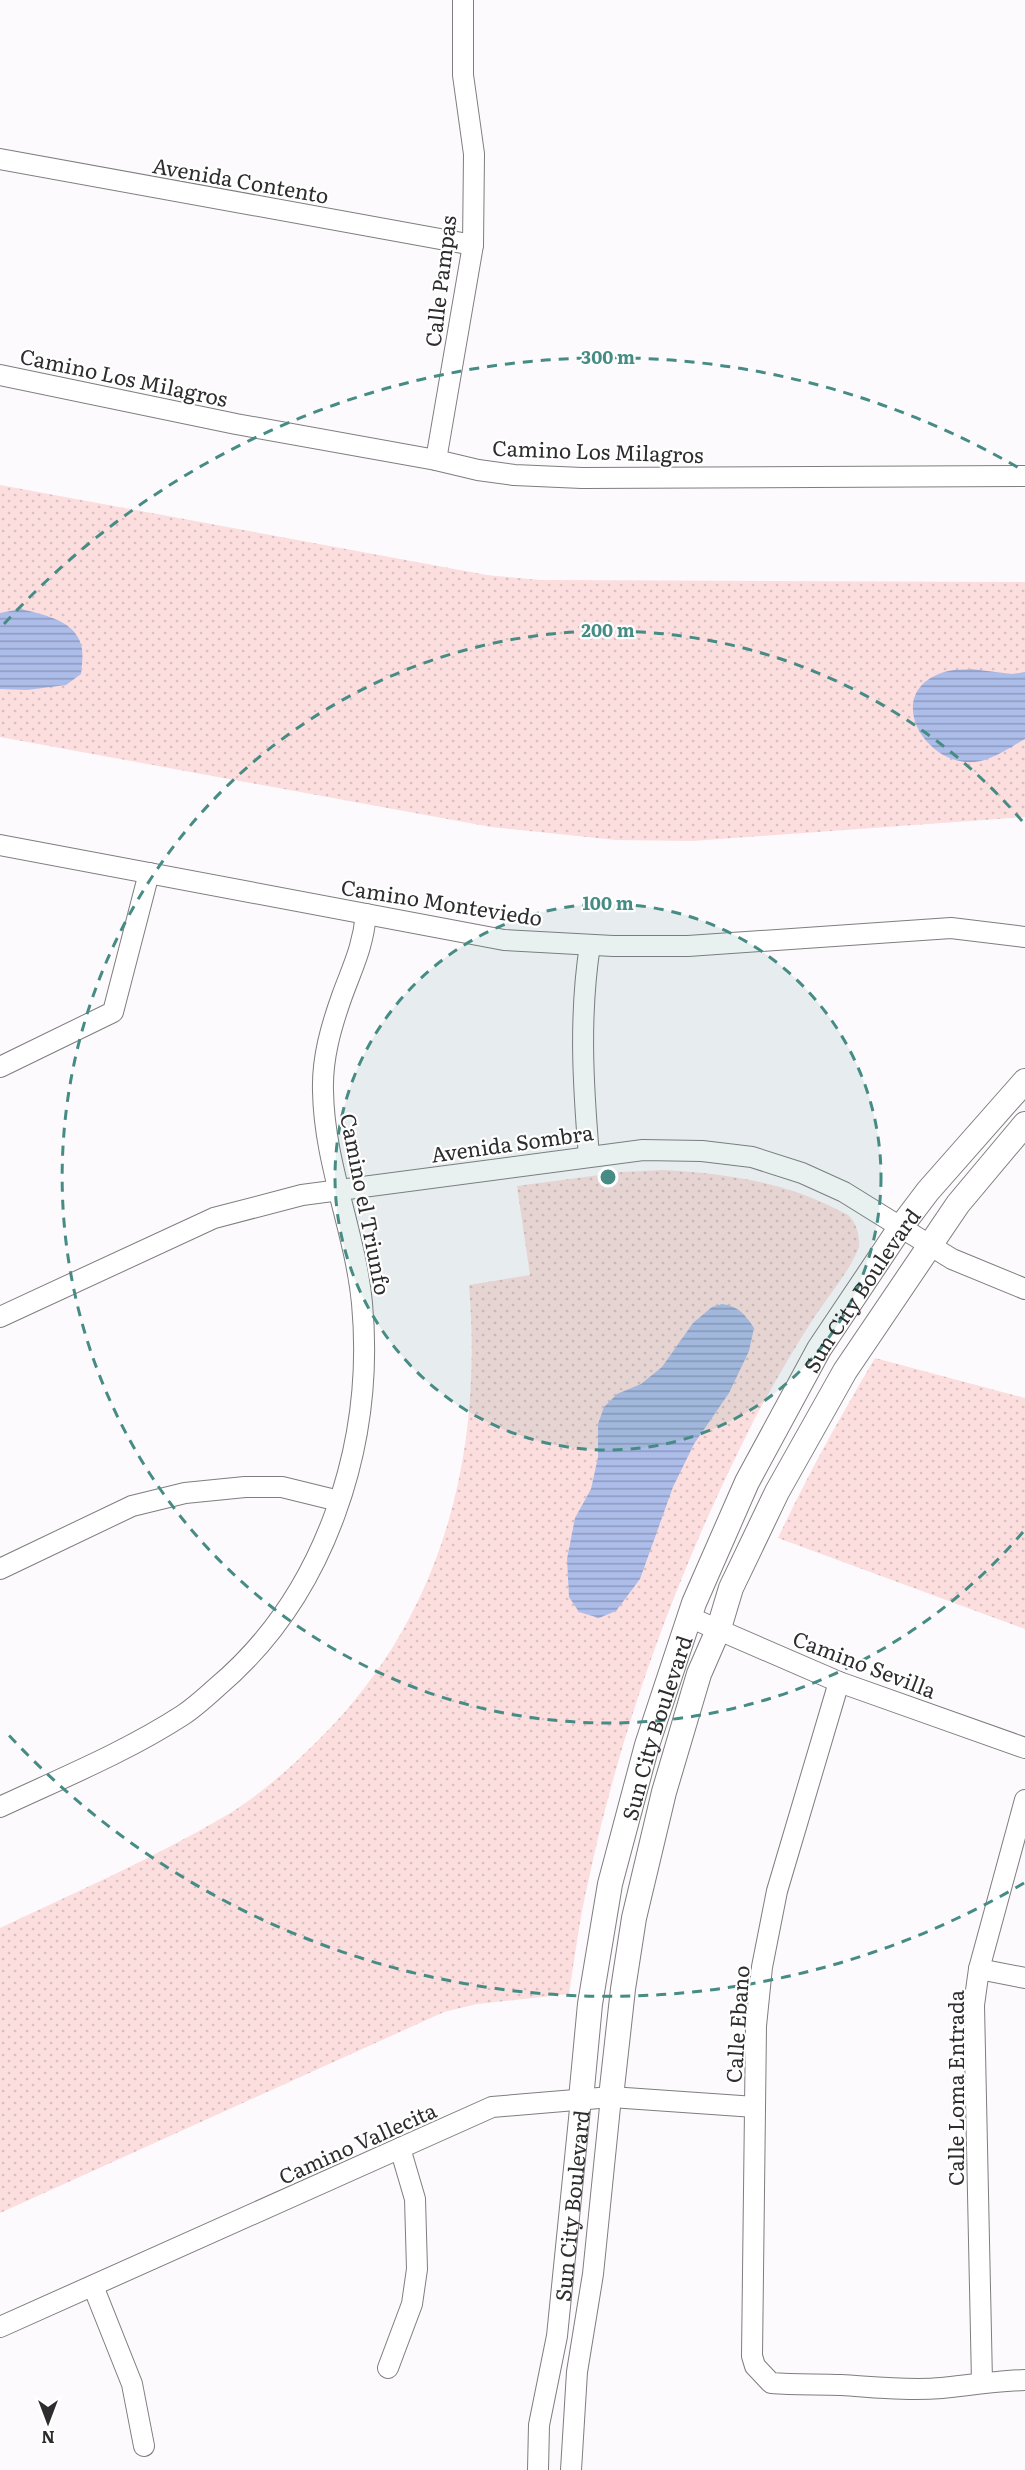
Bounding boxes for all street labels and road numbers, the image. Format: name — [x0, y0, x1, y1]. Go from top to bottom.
street label: Avenida Contento — [150, 148, 332, 210]
street label: Calle Pampas — [416, 213, 462, 349]
street label: Camino Los Milagros — [17, 339, 231, 413]
street label: Camino Los Milagros — [492, 431, 704, 469]
street label: Camino Monteviedo — [339, 870, 545, 932]
street label: Camino el Triunfo — [334, 1111, 400, 1297]
street label: Avenida Sombra — [429, 1115, 596, 1169]
street label: Sun City Boulevard — [794, 1200, 926, 1377]
street label: Camino Sevilla — [789, 1621, 942, 1705]
street label: Sun City Boulevard — [612, 1631, 698, 1823]
street label: Calle Ebano — [716, 1964, 756, 2084]
street label: Calle Loma Entrada — [939, 1989, 970, 2186]
street label: Camino Vallecita — [273, 2093, 441, 2191]
street label: Sun City Boulevard — [545, 2108, 595, 2303]

